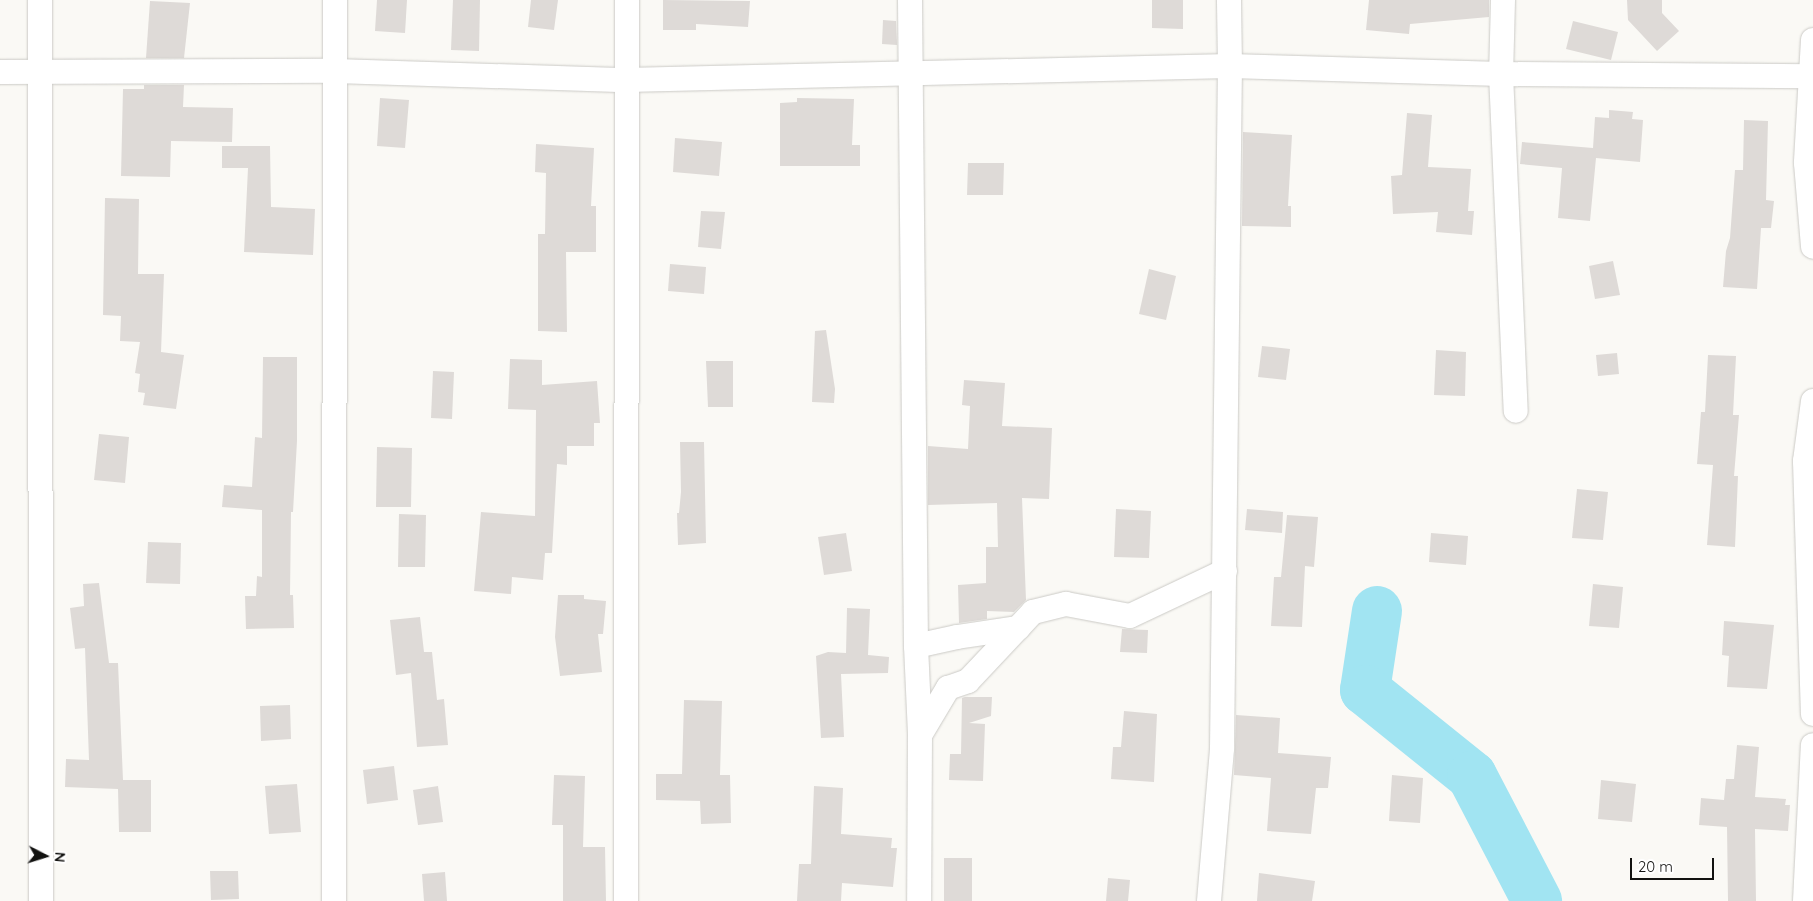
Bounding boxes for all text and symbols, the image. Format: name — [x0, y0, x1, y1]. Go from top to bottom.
north arrow — [20, 831, 70, 881]
scale bar — [1633, 848, 1717, 880]
text: N — [51, 851, 69, 863]
text: 20 m — [1638, 857, 1673, 876]

